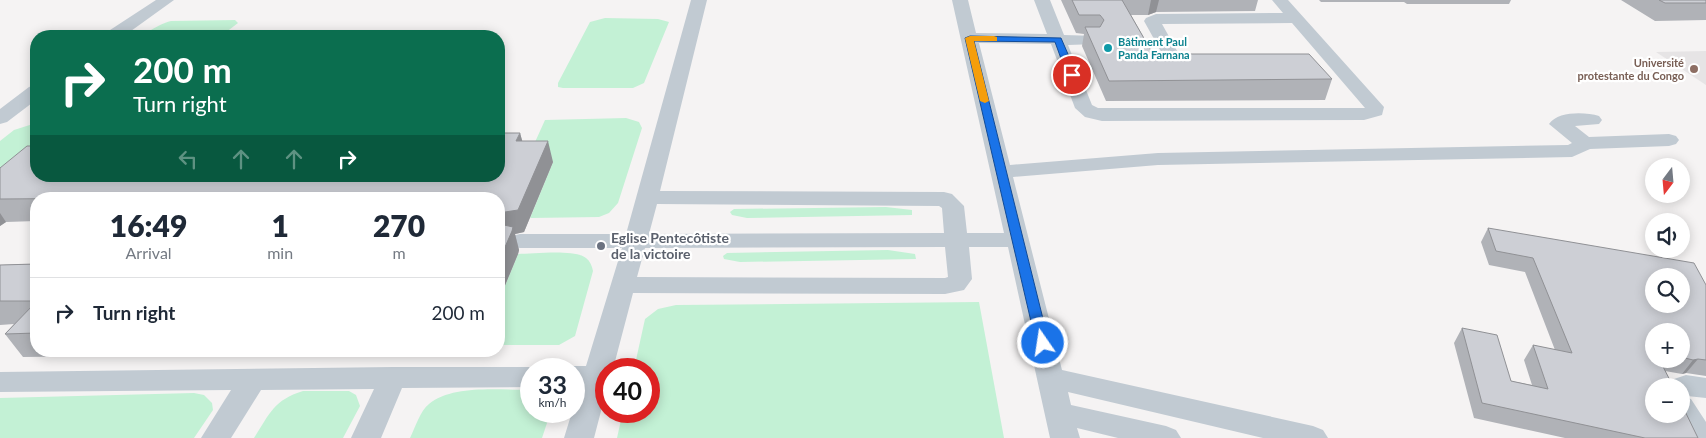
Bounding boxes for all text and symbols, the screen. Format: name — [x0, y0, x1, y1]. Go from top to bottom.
place label: Bâtiment Paul Panda Farnana — [1118, 35, 1190, 61]
marker: Bâtiment Paul Panda Farnana — [1102, 42, 1114, 54]
text: 200 m — [133, 48, 232, 90]
icon: right — [50, 50, 115, 115]
pin — [1051, 54, 1093, 96]
place label: Université protestante du Congo — [1578, 56, 1684, 82]
icon: arrive — [1058, 61, 1086, 89]
marker: Université protestante du Congo — [1688, 63, 1700, 75]
text: Turn right — [133, 90, 227, 117]
icon: left — [174, 145, 202, 173]
icon: ahead — [227, 145, 255, 173]
icon: ahead — [280, 145, 308, 173]
icon: right — [333, 145, 361, 173]
north arrow — [1645, 158, 1690, 202]
map controls — [1645, 158, 1690, 423]
text: 16:49 — [110, 207, 187, 243]
text: 1 — [271, 207, 289, 243]
text: 270 — [373, 207, 425, 243]
button: sound — [1645, 213, 1690, 258]
place label: Eglise Pentecôtiste de la victoire — [611, 229, 729, 262]
marker: Eglise Pentecôtiste de la victoire — [595, 240, 607, 252]
text: Arrival — [126, 243, 172, 262]
text: min — [267, 243, 293, 262]
text: m — [392, 243, 406, 262]
button: search — [1645, 268, 1690, 313]
icon: right — [50, 299, 78, 327]
text: Turn right — [93, 301, 175, 324]
text: 200 m — [431, 301, 485, 324]
position arrow — [1016, 316, 1068, 368]
button: + — [1645, 323, 1690, 368]
speed limit sign: 40 — [595, 358, 660, 423]
text: 33 — [538, 369, 567, 399]
button: − — [1645, 378, 1690, 423]
text: km/h — [538, 395, 567, 410]

